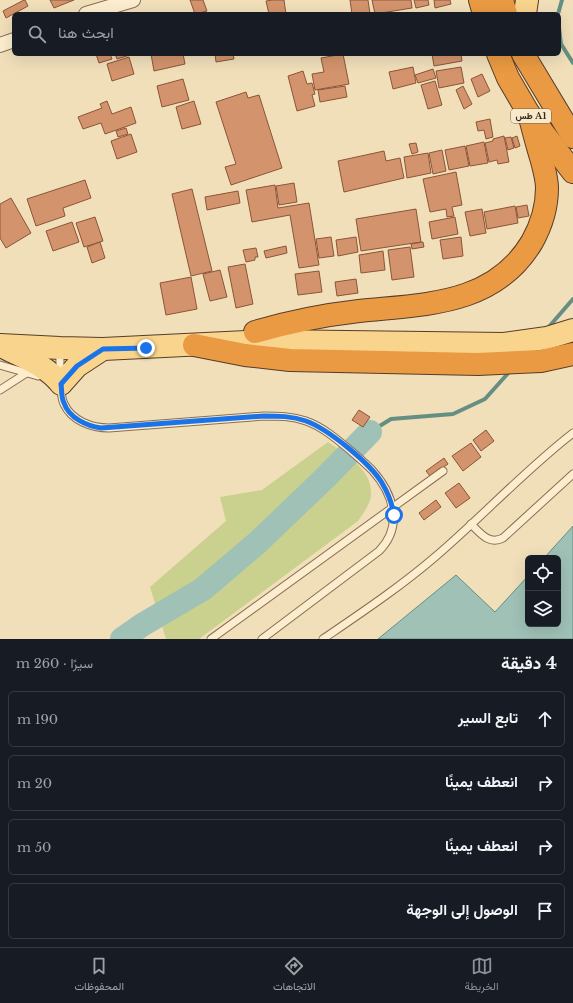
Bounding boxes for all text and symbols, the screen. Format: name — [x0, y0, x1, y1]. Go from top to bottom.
search box — [12, 12, 561, 56]
icon: search — [26, 23, 48, 45]
text: ابحث هنا — [58, 23, 114, 42]
road number: طس A1 — [511, 109, 551, 123]
route end — [137, 339, 155, 357]
route start — [385, 506, 403, 524]
map controls — [525, 555, 561, 627]
button: locate — [525, 555, 561, 591]
button: layers — [525, 591, 561, 627]
text: 4 دقيقة — [501, 653, 557, 674]
text: سيرًا · 260 m — [16, 655, 93, 672]
text: تابع السير — [458, 708, 518, 727]
icon: ahead — [534, 708, 556, 730]
text: 190 m — [17, 711, 58, 728]
text: انعطف يمينًا — [445, 772, 518, 791]
icon: right — [534, 772, 556, 794]
text: 20 m — [17, 775, 52, 792]
text: انعطف يمينًا — [445, 836, 518, 855]
icon: right — [534, 836, 556, 858]
text: 50 m — [17, 839, 51, 856]
text: الوصول إلى الوجهة — [406, 900, 518, 919]
icon: arrive — [534, 900, 556, 922]
tab: المحفوظات — [74, 955, 124, 996]
tab: الاتجاهات — [273, 955, 316, 996]
tab: الخريطة — [465, 955, 499, 996]

